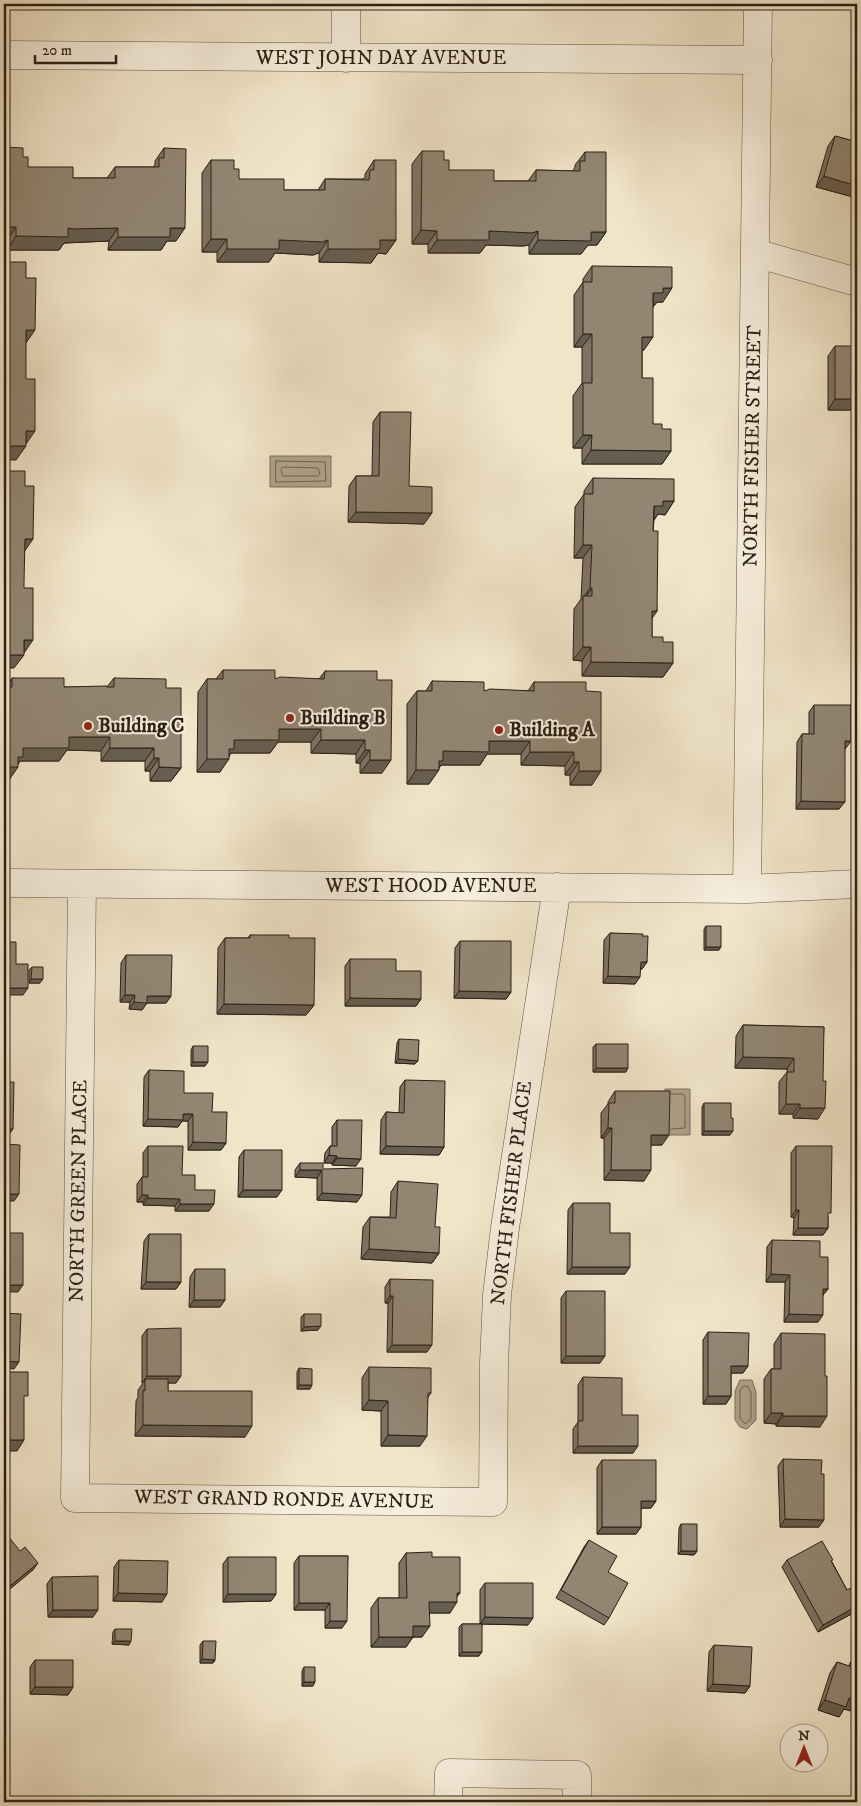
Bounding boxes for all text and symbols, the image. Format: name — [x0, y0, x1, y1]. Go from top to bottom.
scale bar — [35, 32, 116, 64]
text: 20 m — [42, 41, 72, 60]
street label: WEST JOHN DAY AVENUE — [255, 46, 506, 71]
street label: NORTH FISHER STREET — [738, 325, 768, 567]
place label: Building B — [300, 706, 386, 731]
marker: Building B — [284, 712, 296, 724]
place label: Building C — [98, 714, 184, 739]
place label: Building A — [509, 718, 596, 743]
marker: Building C — [82, 720, 94, 732]
marker: Building A — [493, 724, 505, 736]
street label: WEST HOOD AVENUE — [324, 874, 537, 899]
street label: NORTH GREEN PLACE — [65, 1080, 93, 1302]
street label: NORTH FISHER PLACE — [486, 1080, 538, 1306]
street label: WEST GRAND RONDE AVENUE — [133, 1485, 434, 1515]
north arrow — [778, 1724, 828, 1774]
text: N — [798, 1727, 810, 1745]

